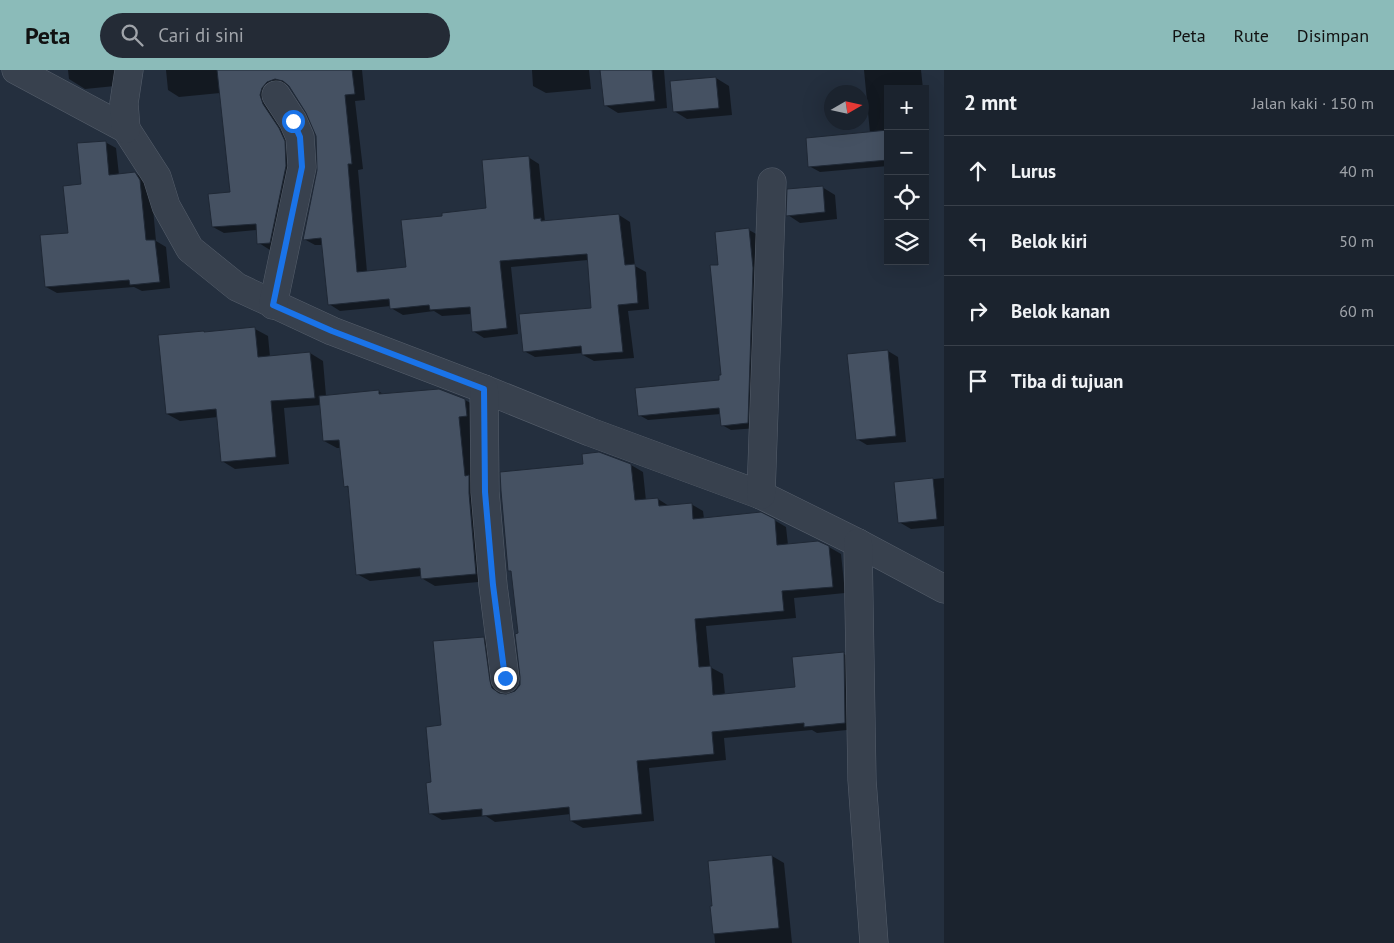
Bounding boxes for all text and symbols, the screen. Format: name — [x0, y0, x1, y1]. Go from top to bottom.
search box — [100, 13, 450, 58]
text: Peta — [25, 20, 70, 51]
icon: search — [118, 21, 146, 49]
text: Cari di sini — [158, 23, 244, 47]
text: Peta — [1172, 24, 1206, 47]
text: Rute — [1234, 24, 1269, 47]
text: Disimpan — [1297, 24, 1369, 47]
north arrow — [824, 85, 869, 130]
map controls — [884, 85, 929, 265]
button: + — [884, 85, 929, 130]
text: 2 mnt — [964, 89, 1017, 116]
text: Jalan kaki · 150 m — [1252, 93, 1374, 113]
route start — [282, 110, 305, 133]
button: − — [884, 130, 929, 175]
icon: ahead — [964, 157, 992, 185]
text: Lurus — [1011, 159, 1056, 183]
text: 40 m — [1339, 161, 1374, 181]
button: locate — [884, 175, 929, 220]
button: layers — [884, 220, 929, 265]
icon: left — [964, 227, 992, 255]
text: Belok kiri — [1011, 229, 1087, 253]
text: 50 m — [1339, 231, 1374, 251]
icon: right — [964, 297, 992, 325]
text: Belok kanan — [1011, 299, 1110, 323]
text: 60 m — [1339, 301, 1374, 321]
icon: arrive — [964, 367, 992, 395]
text: Tiba di tujuan — [1011, 369, 1123, 393]
route end — [494, 667, 517, 690]

